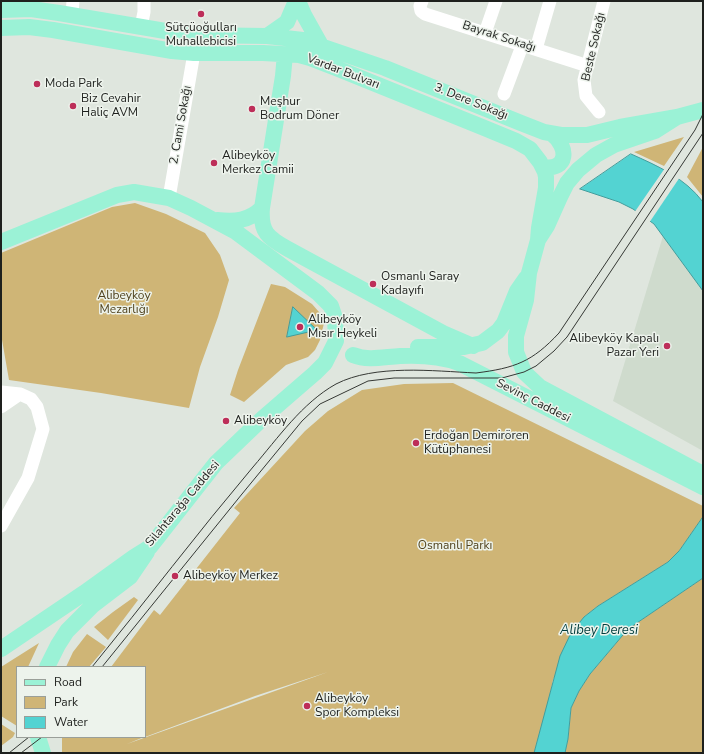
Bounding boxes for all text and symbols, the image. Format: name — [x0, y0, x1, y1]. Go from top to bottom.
marker: Sütçüoğulları Muhallebicisi — [196, 9, 206, 19]
street label: Beste Sokağı — [579, 11, 609, 83]
street label: Bayrak Sokağı — [460, 18, 538, 56]
place label: Sütçüoğulları Muhallebicisi — [165, 21, 237, 49]
street label: Vardar Bulvarı — [305, 52, 381, 92]
place label: Moda Park — [45, 77, 102, 91]
marker: Moda Park — [32, 79, 42, 89]
street label: 3. Dere Sokağı — [432, 81, 510, 123]
street label: 2. Cami Sokağı — [167, 85, 195, 165]
place label: Biz Cevahir Haliç AVM — [81, 92, 141, 120]
place label: Meşhur Bodrum Döner — [260, 95, 339, 123]
marker: Biz Cevahir Haliç AVM — [68, 101, 78, 111]
marker: Meşhur Bodrum Döner — [247, 104, 257, 114]
place label: Alibeyköy Merkez Camii — [222, 149, 294, 177]
marker: Alibeyköy Merkez Camii — [209, 158, 219, 168]
place label: Osmanlı Saray Kadayıfı — [381, 270, 459, 298]
marker: Osmanlı Saray Kadayıfı — [368, 279, 378, 289]
park label: Alibeyköy Mezarlığı — [97, 289, 151, 317]
place label: Alibeyköy Mısır Heykeli — [308, 313, 377, 341]
marker: Alibeyköy Mısır Heykeli — [295, 322, 305, 332]
place label: Alibeyköy Kapalı Pazar Yeri — [569, 332, 659, 360]
marker: Alibeyköy Kapalı Pazar Yeri — [662, 341, 672, 351]
street label: Sevinç Caddesi — [494, 376, 572, 426]
place label: Alibeyköy — [234, 414, 287, 428]
marker: Alibeyköy — [221, 416, 231, 426]
place label: Erdoğan Demirören Kütüphanesi — [424, 429, 529, 457]
marker: Erdoğan Demirören Kütüphanesi — [411, 438, 421, 448]
street label: Silahtarağa Caddesi — [143, 458, 223, 550]
park label: Osmanlı Parkı — [418, 539, 492, 553]
place label: Alibeyköy Merkez — [183, 569, 278, 583]
marker: Alibeyköy Merkez — [170, 571, 180, 581]
water label: Alibey Deresi — [560, 623, 638, 639]
legend — [16, 666, 146, 738]
text: Road — [54, 674, 82, 690]
place label: Alibeyköy Spor Kompleksi — [315, 692, 399, 720]
text: Park — [54, 694, 78, 710]
marker: Alibeyköy Spor Kompleksi — [302, 701, 312, 711]
text: Water — [54, 714, 88, 730]

